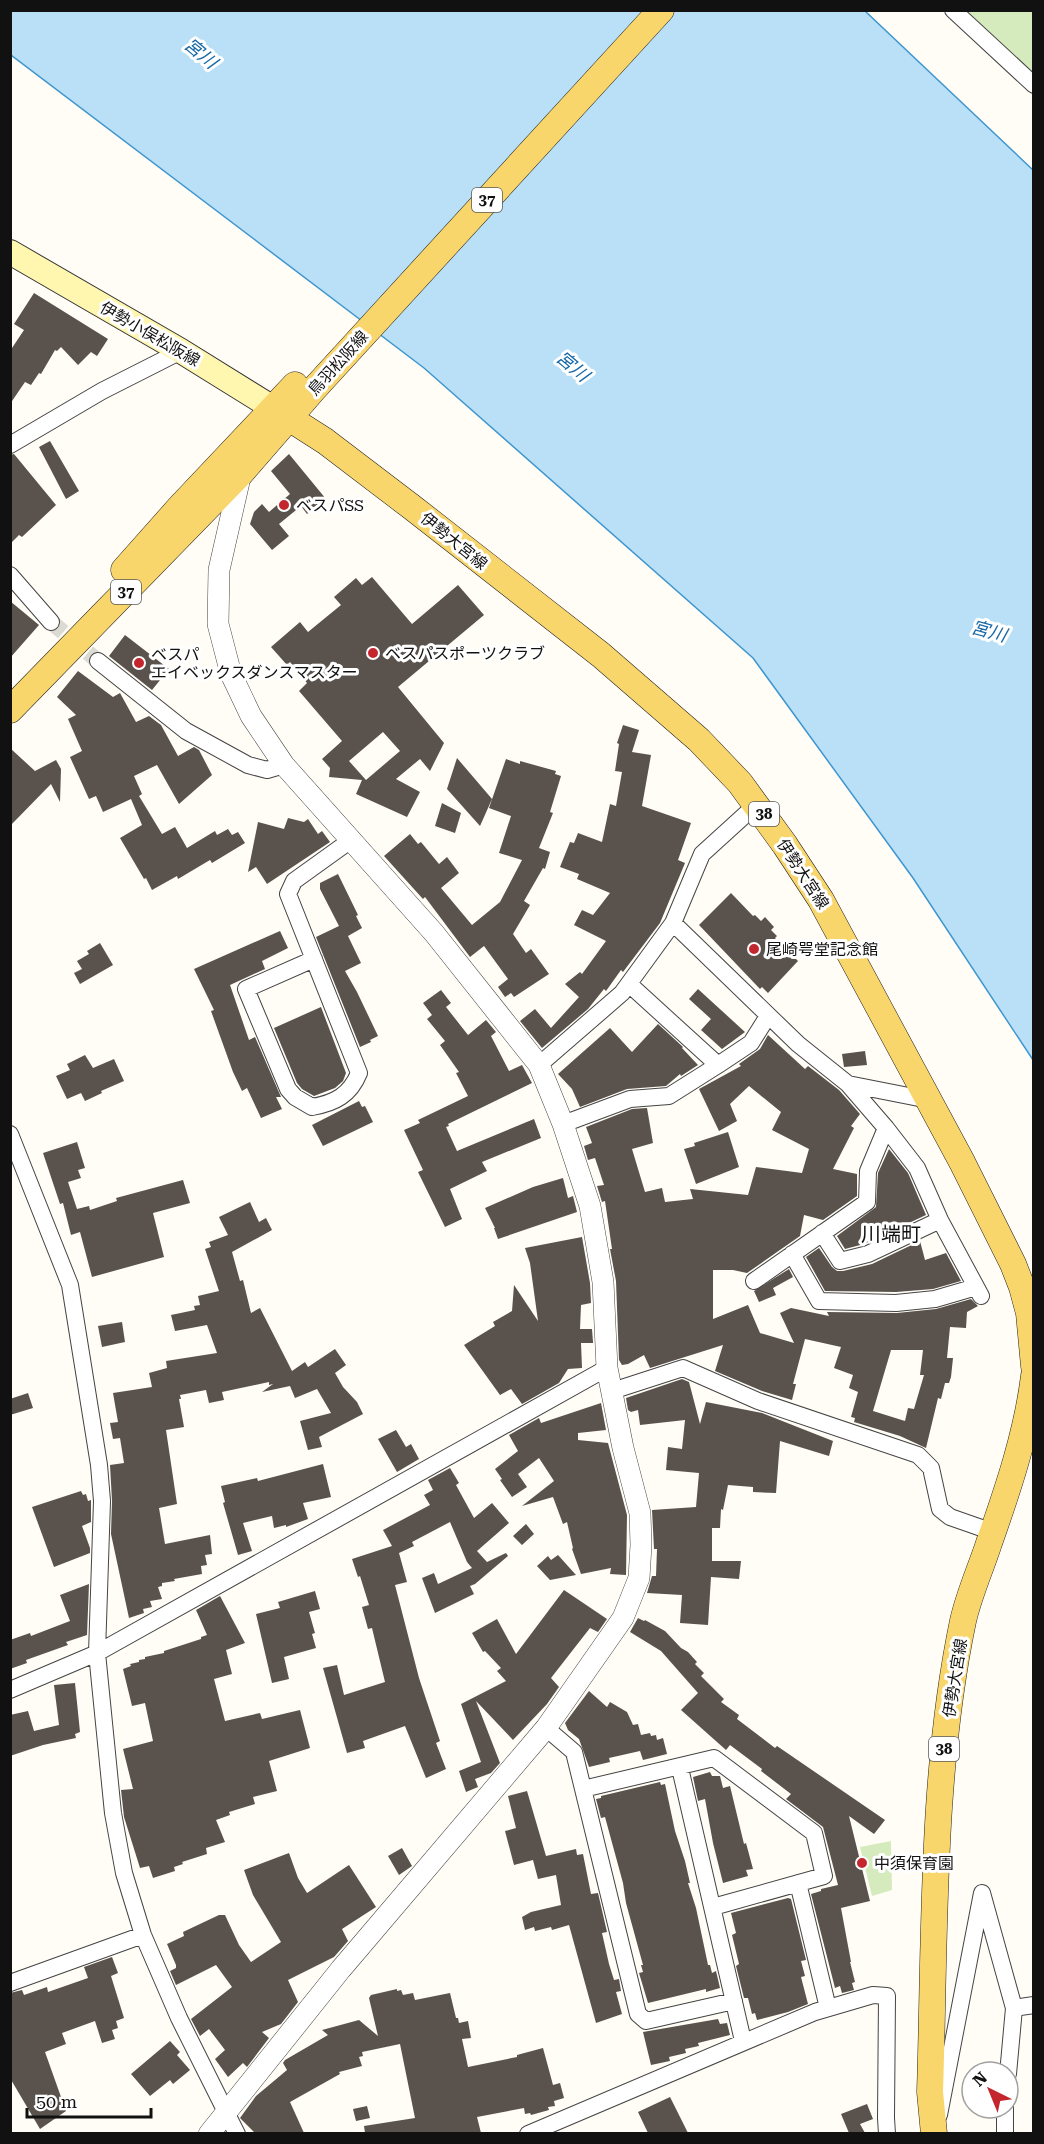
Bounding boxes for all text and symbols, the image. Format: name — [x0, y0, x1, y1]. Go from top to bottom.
water label: 宮川 — [180, 33, 223, 74]
road number: 37 — [472, 188, 502, 212]
street label: 伊勢小俣松阪線 — [97, 298, 203, 370]
street label: 鳥羽松阪線 — [304, 327, 372, 399]
water label: 宮川 — [552, 346, 595, 387]
place label: ベスパSS — [296, 496, 364, 515]
marker: ベスパSS — [277, 498, 291, 512]
street label: 伊勢大宮線 — [417, 508, 491, 574]
road number: 37 — [111, 580, 141, 604]
water label: 宮川 — [969, 616, 1011, 646]
place label: ベスパスポーツクラブ — [385, 644, 545, 663]
place label: ベスパ エイベックスダンスマスター — [151, 645, 358, 682]
marker: ベスパスポーツクラブ — [366, 646, 380, 660]
marker: ベスパ エイベックスダンスマスター — [132, 656, 146, 670]
road number: 38 — [749, 802, 779, 826]
street label: 伊勢大宮線 — [773, 835, 833, 913]
place label: 尾崎咢堂記念館 — [766, 940, 878, 959]
marker: 尾崎咢堂記念館 — [747, 942, 761, 956]
district label: 川端町 — [861, 1222, 921, 1246]
street label: 伊勢大宮線 — [939, 1637, 971, 1719]
road number: 38 — [929, 1737, 959, 1761]
place label: 中須保育園 — [874, 1854, 954, 1873]
marker: 中須保育園 — [855, 1856, 869, 1870]
north arrow — [960, 2060, 1020, 2120]
text: N — [969, 2068, 991, 2091]
scale bar — [27, 2081, 152, 2119]
text: 50 m — [36, 2091, 77, 2112]

